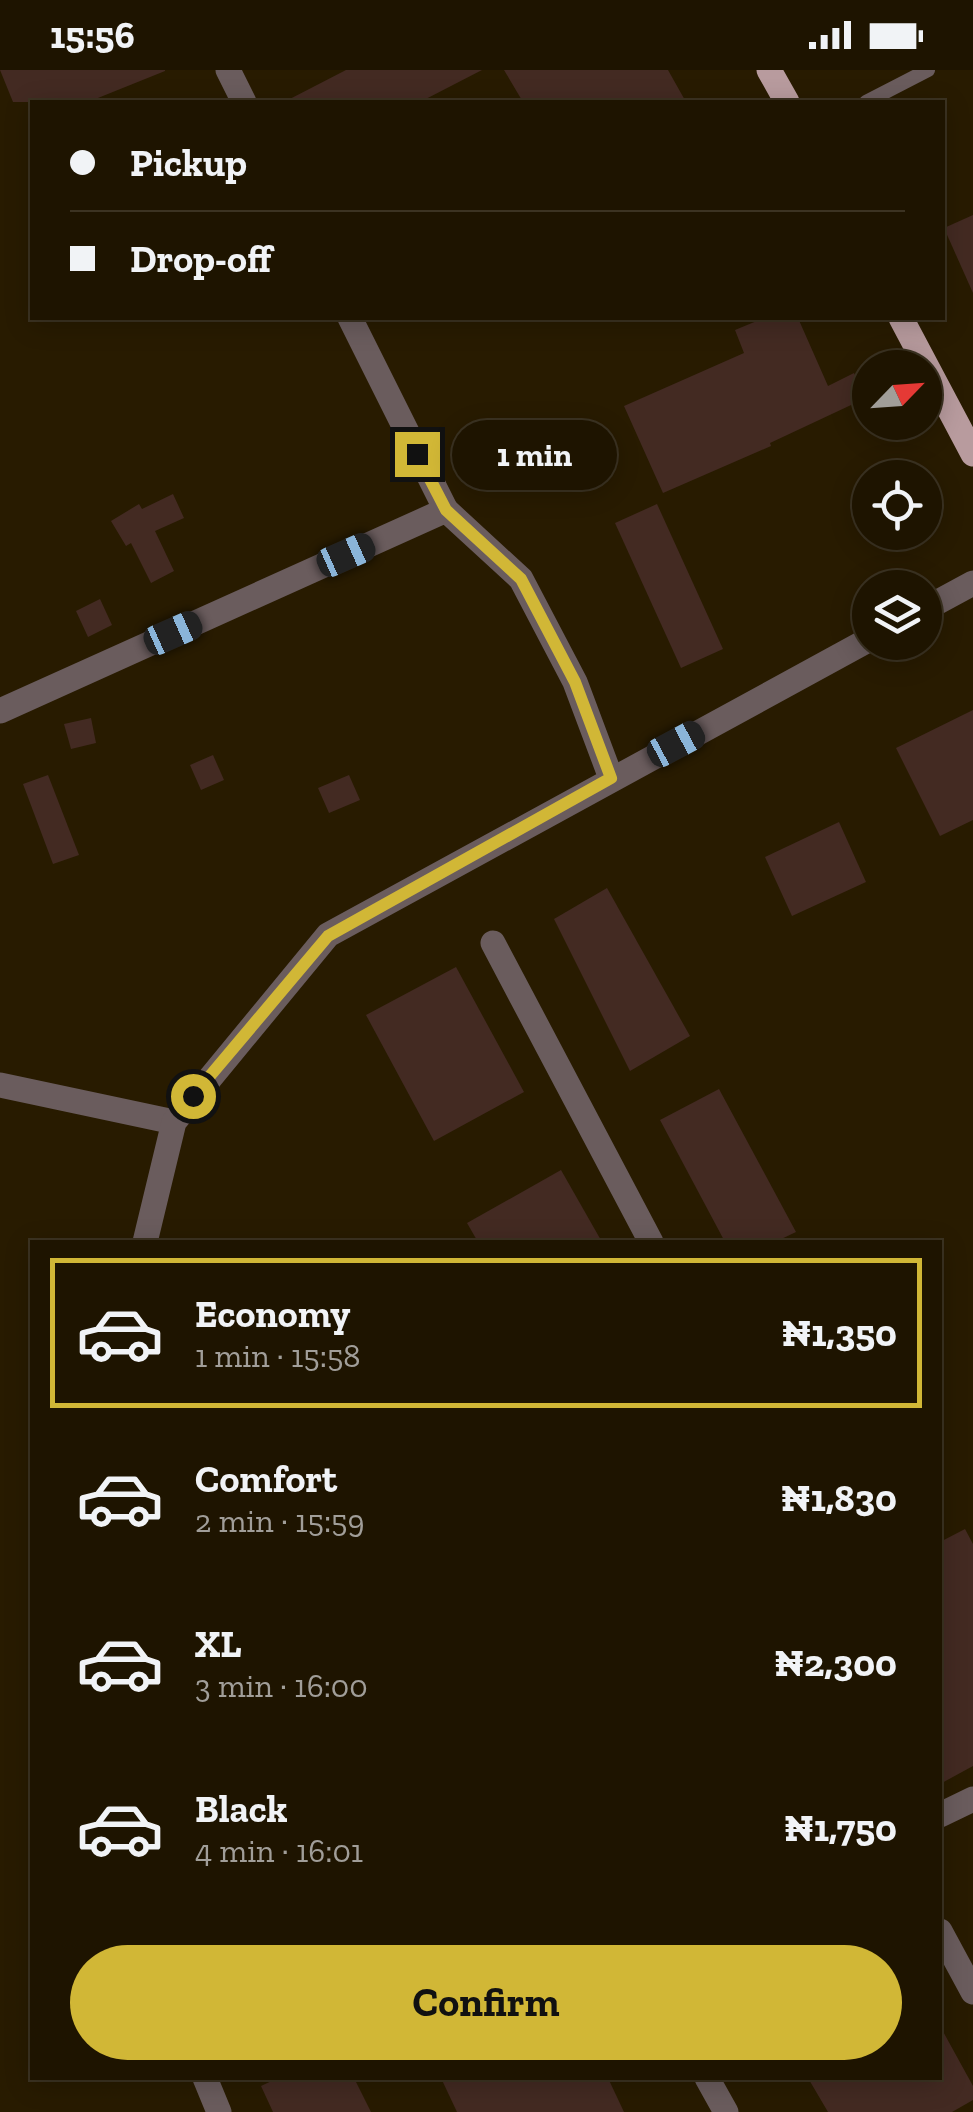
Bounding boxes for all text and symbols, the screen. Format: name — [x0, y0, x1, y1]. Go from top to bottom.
text: 15:56 — [50, 12, 135, 58]
text: Pickup — [130, 140, 247, 186]
text: Drop-off — [130, 236, 271, 282]
north arrow — [852, 350, 942, 440]
map controls — [852, 350, 942, 660]
callout: 1 min — [452, 419, 617, 489]
route end — [395, 432, 440, 477]
text: 1 min — [497, 436, 572, 474]
button: locate — [852, 460, 942, 550]
car — [312, 529, 380, 581]
button: layers — [852, 570, 942, 660]
car — [139, 607, 207, 659]
car — [642, 717, 710, 771]
route start — [171, 1074, 216, 1119]
icon: car — [75, 1288, 165, 1378]
text: Economy — [195, 1291, 350, 1337]
text: ₦1,350 — [781, 1310, 897, 1356]
text: 1 min · 15:58 — [195, 1337, 361, 1375]
icon: car — [75, 1453, 165, 1543]
text: Comfort — [195, 1456, 337, 1502]
text: ₦1,830 — [781, 1475, 897, 1521]
text: 2 min · 15:59 — [195, 1502, 364, 1540]
icon: car — [75, 1618, 165, 1708]
text: XL — [195, 1621, 242, 1667]
text: ₦2,300 — [774, 1640, 897, 1686]
text: 3 min · 16:00 — [195, 1667, 368, 1705]
icon: car — [75, 1783, 165, 1873]
text: Black — [195, 1786, 288, 1832]
text: ₦1,750 — [784, 1805, 897, 1851]
text: 4 min · 16:01 — [195, 1832, 363, 1870]
button: Confirm — [70, 1945, 902, 2060]

